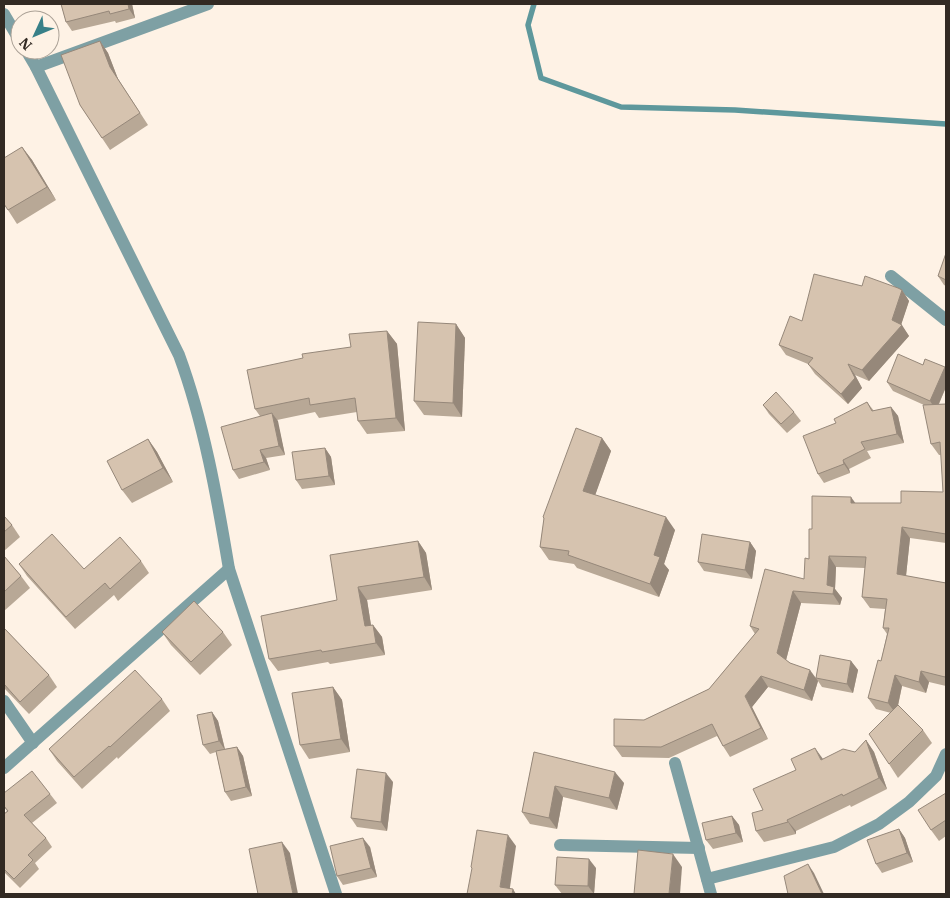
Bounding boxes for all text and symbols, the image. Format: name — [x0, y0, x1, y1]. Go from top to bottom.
north arrow — [10, 10, 60, 60]
text: N — [15, 34, 36, 54]

